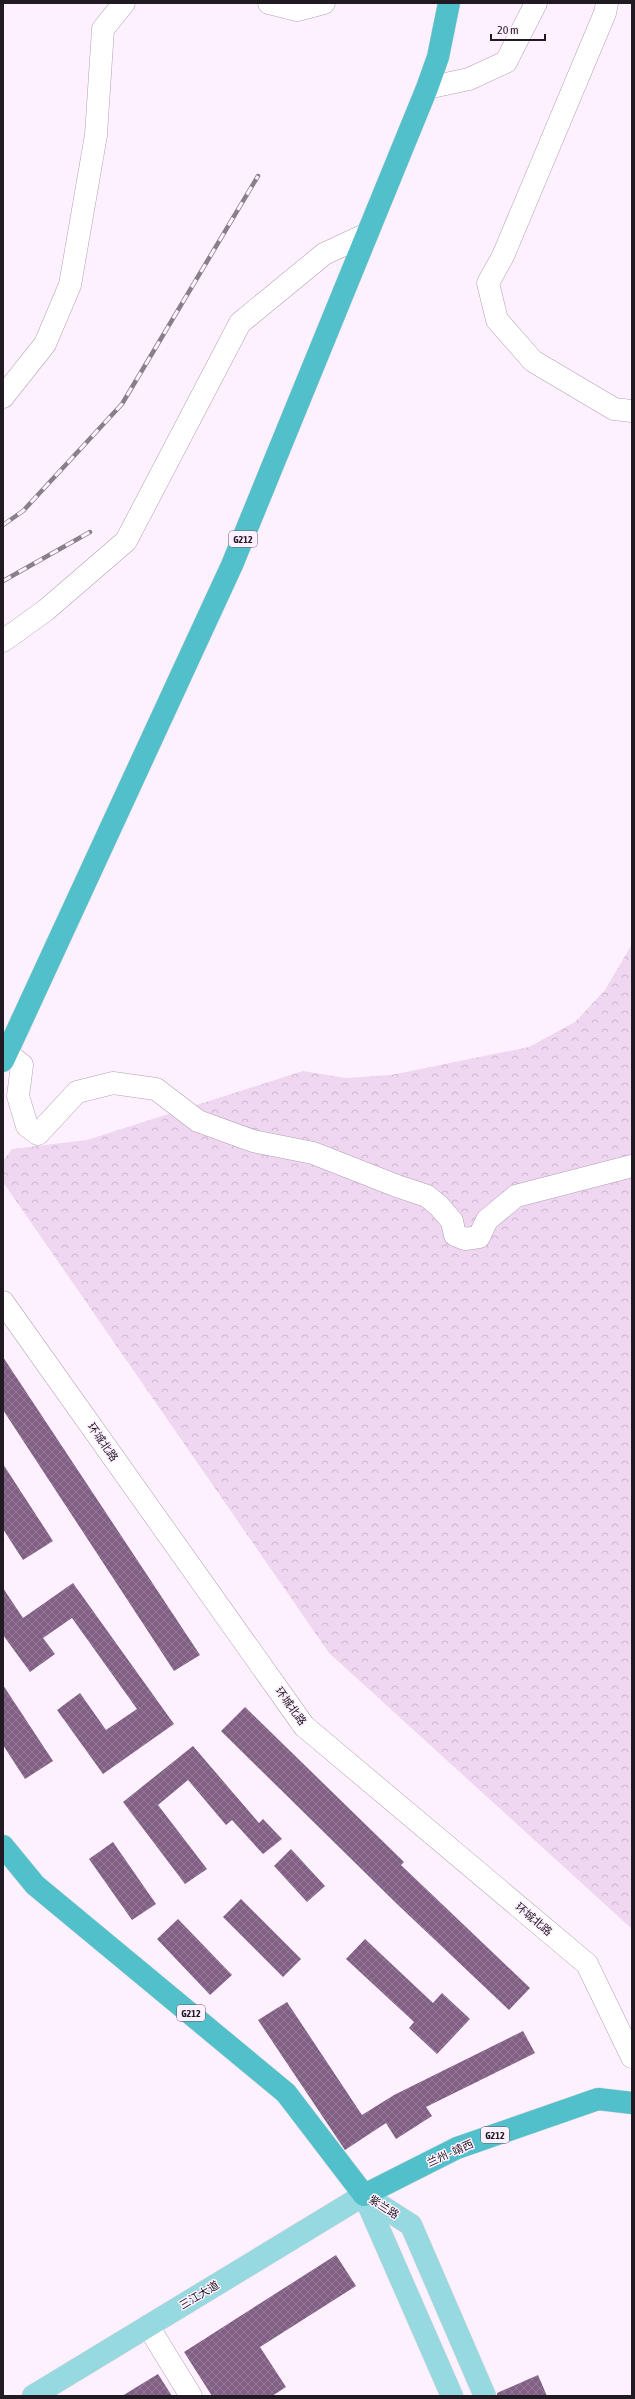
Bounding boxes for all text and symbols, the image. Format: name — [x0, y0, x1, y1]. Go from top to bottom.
scale bar — [491, 16, 545, 42]
text: 20 m — [497, 23, 519, 37]
road number: G212 — [229, 531, 257, 547]
street label: 环城北路 — [85, 1421, 121, 1463]
street label: 环城北路 — [273, 1685, 309, 1727]
street label: 环城北路 — [513, 1900, 555, 1938]
road number: G212 — [177, 2005, 205, 2021]
road number: G212 — [481, 2127, 509, 2143]
street label: 兰州 - 靖西 — [425, 2137, 475, 2169]
street label: 紫兰路 — [367, 2193, 401, 2221]
street label: 三江大道 — [177, 2279, 221, 2311]

